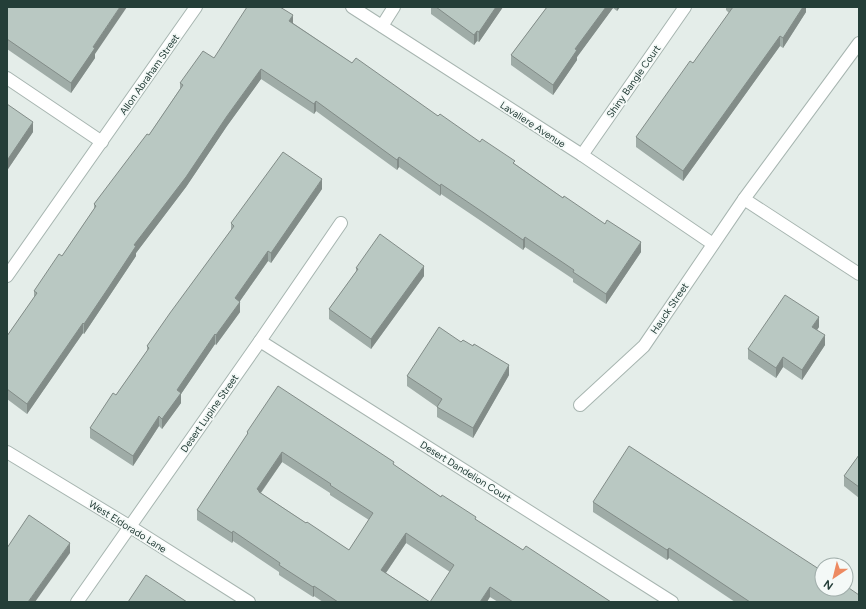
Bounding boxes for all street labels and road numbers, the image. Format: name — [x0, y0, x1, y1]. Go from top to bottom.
street label: Allon Abraham Street — [117, 31, 182, 117]
street label: Shiny Bangle Court — [603, 42, 663, 120]
street label: Lavaliere Avenue — [498, 98, 568, 151]
street label: Hauck Street — [648, 280, 691, 336]
street label: Desert Lupine Street — [178, 371, 241, 455]
street label: Desert Dandelion Court — [418, 438, 514, 505]
street label: West Eldorado Lane — [86, 497, 169, 556]

